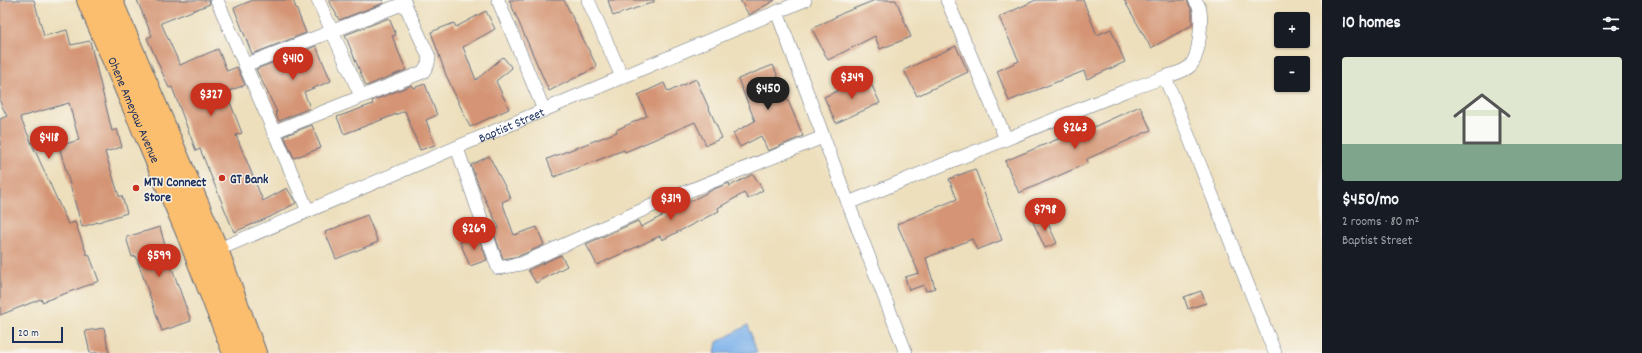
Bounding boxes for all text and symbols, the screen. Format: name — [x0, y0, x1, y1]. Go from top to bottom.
map controls — [1274, 12, 1310, 92]
button: + — [1274, 12, 1310, 48]
text: 10 homes — [1342, 12, 1401, 36]
icon: filters — [1600, 13, 1622, 35]
pin: $410 — [269, 47, 317, 81]
text: $410 — [282, 50, 304, 69]
street label: Ohene Ameyaw Avenue — [101, 54, 164, 167]
button: − — [1274, 56, 1310, 92]
pin: $349 — [828, 66, 876, 100]
text: $349 — [840, 69, 864, 88]
pin: $450 — [744, 77, 792, 111]
text: $450 — [755, 80, 781, 99]
pin: $327 — [187, 83, 235, 117]
icon: home — [1446, 83, 1518, 155]
text: $327 — [199, 86, 223, 105]
street label: Baptist Street — [476, 104, 548, 149]
pin: $263 — [1051, 116, 1099, 150]
text: $263 — [1063, 119, 1087, 138]
pin: $418 — [25, 126, 73, 160]
text: $418 — [39, 129, 59, 148]
place label: GT Bank — [230, 171, 269, 190]
marker: GT Bank — [217, 173, 227, 183]
place label: MTN Connect Store — [144, 174, 206, 208]
marker: MTN Connect Store — [131, 183, 141, 193]
pin: $319 — [647, 187, 695, 221]
text: $450/mo — [1342, 189, 1399, 213]
text: $319 — [660, 190, 682, 209]
pin: $798 — [1021, 198, 1069, 232]
text: $798 — [1034, 201, 1056, 220]
text: 2 rooms · 80 m² — [1342, 213, 1419, 232]
pin: $269 — [450, 217, 498, 251]
text: $269 — [462, 220, 486, 239]
text: Baptist Street — [1342, 232, 1412, 251]
pin: $599 — [135, 244, 183, 278]
text: $599 — [147, 247, 171, 266]
scale bar — [12, 325, 63, 344]
text: 20 m — [18, 326, 39, 342]

